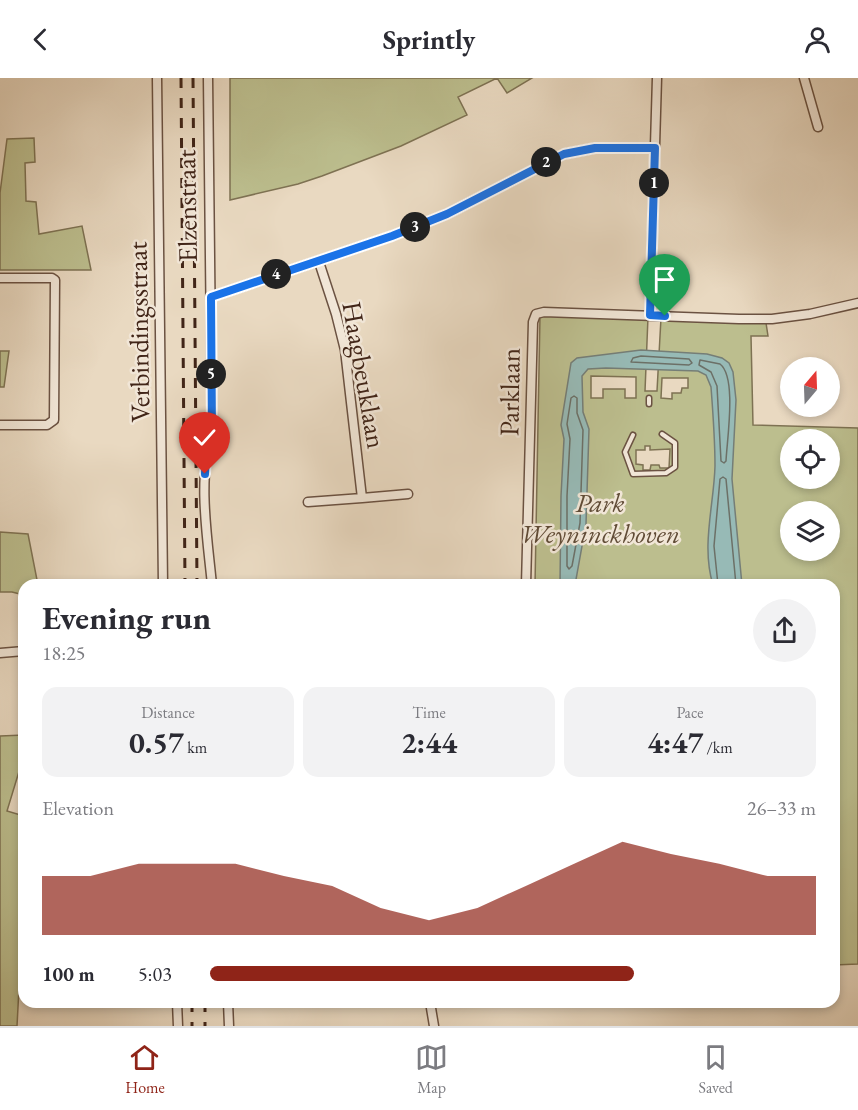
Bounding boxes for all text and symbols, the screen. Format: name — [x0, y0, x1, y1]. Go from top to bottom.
text: Sprintly — [383, 22, 475, 57]
icon: back — [24, 23, 57, 56]
icon: person — [801, 23, 834, 56]
pin: 2 — [531, 147, 561, 177]
street label: Elzenstraat — [168, 149, 205, 263]
text: 2 — [542, 151, 550, 172]
pin: 1 — [639, 168, 669, 198]
text: 1 — [650, 172, 658, 193]
pin: 3 — [400, 212, 430, 242]
text: 3 — [411, 216, 419, 237]
street label: Verbindingsstraat — [119, 241, 158, 423]
pin — [639, 254, 690, 316]
pin: 4 — [261, 259, 291, 289]
text: 4 — [272, 263, 280, 284]
icon: arrive — [648, 263, 681, 296]
street label: Haagbeuklaan — [334, 299, 395, 451]
street label: Parklaan — [491, 348, 528, 436]
north arrow — [780, 357, 840, 417]
map controls — [780, 357, 840, 561]
pin: 5 — [196, 359, 226, 389]
text: 5 — [207, 363, 215, 384]
pin — [179, 412, 230, 474]
icon: check — [188, 421, 221, 454]
button: locate — [780, 429, 840, 489]
park label: Park Weyninckhoven — [520, 485, 680, 551]
button: layers — [780, 501, 840, 561]
text: Evening run — [42, 596, 211, 639]
button: share — [753, 599, 816, 662]
text: 18:25 — [42, 640, 85, 666]
text: Distance — [141, 702, 195, 723]
text: Time — [412, 702, 446, 723]
text: Pace — [677, 702, 703, 723]
text: 0.57 — [129, 723, 184, 762]
text: 2:44 — [401, 723, 457, 762]
text: 4:47 — [647, 723, 703, 762]
text: km — [184, 737, 207, 758]
text: /km — [703, 737, 733, 758]
text: Elevation — [42, 795, 114, 821]
text: 26–33 m — [747, 795, 816, 821]
text: 100 m — [42, 961, 95, 987]
text: 5:03 — [138, 961, 172, 987]
tab: Home — [125, 1041, 165, 1098]
tab: Map — [415, 1041, 448, 1098]
tab: Saved — [699, 1041, 733, 1098]

